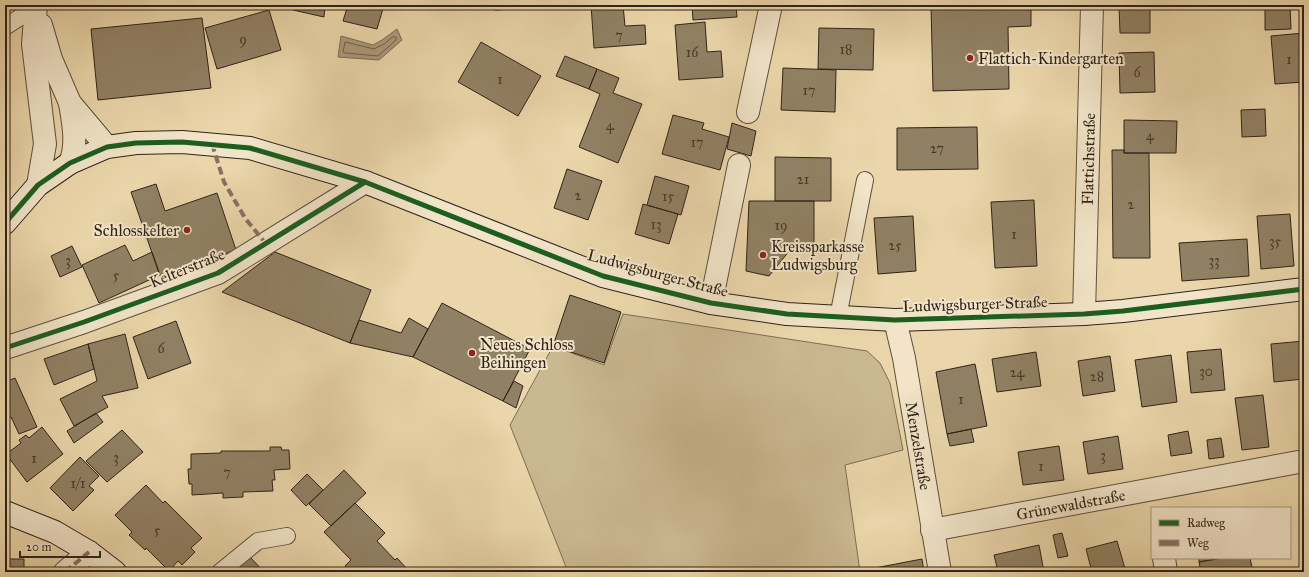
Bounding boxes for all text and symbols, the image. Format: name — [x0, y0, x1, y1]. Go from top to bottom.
house number: 7 — [615, 27, 623, 44]
house number: 9 — [239, 31, 247, 48]
house number: 18 — [840, 41, 852, 58]
house number: 16 — [686, 44, 699, 61]
place label: Flattich-Kindergarten — [978, 49, 1124, 69]
house number: 1 — [1286, 51, 1292, 68]
marker: Flattich-Kindergarten — [965, 53, 975, 63]
house number: 6 — [1133, 64, 1141, 81]
house number: 1 — [497, 71, 503, 88]
house number: 17 — [802, 82, 816, 99]
street label: Flattichstraße — [1077, 112, 1099, 205]
house number: 4 — [606, 117, 615, 134]
house number: 4 — [1146, 127, 1155, 144]
house number: 17 — [690, 134, 704, 151]
house number: 27 — [930, 140, 944, 157]
house number: 21 — [797, 171, 810, 188]
house number: 2 — [575, 187, 582, 204]
house number: 15 — [662, 188, 674, 205]
house number: 2 — [1128, 196, 1135, 213]
house number: 13 — [650, 216, 662, 233]
house number: 19 — [775, 217, 787, 234]
place label: Schlosskelter — [94, 221, 179, 240]
marker: Schlosskelter — [182, 225, 192, 235]
house number: 1 — [1011, 226, 1017, 243]
house number: 35 — [1269, 233, 1282, 250]
place label: Kreissparkasse Ludwigsburg — [771, 237, 864, 275]
house number: 25 — [888, 237, 902, 254]
street label: Kelterstraße — [147, 244, 228, 292]
street label: Ludwigsburger Straße — [585, 245, 731, 302]
marker: Kreissparkasse Ludwigsburg — [758, 250, 768, 260]
house number: 3 — [65, 252, 71, 269]
house number: 33 — [1208, 252, 1220, 269]
house number: 5 — [113, 267, 120, 284]
street label: Ludwigsburger Straße — [902, 292, 1048, 317]
place label: Neues Schloss Beihingen — [480, 335, 574, 373]
house number: 6 — [157, 340, 165, 357]
marker: Neues Schloss Beihingen — [467, 348, 477, 358]
house number: 30 — [1199, 363, 1213, 380]
house number: 24 — [1010, 364, 1026, 381]
house number: 28 — [1090, 368, 1104, 385]
house number: 1 — [958, 391, 964, 408]
street label: Menzelstraße — [902, 400, 936, 492]
house number: 3 — [1100, 447, 1106, 464]
house number: 3 — [113, 449, 119, 466]
house number: 1 — [31, 450, 37, 467]
house number: 1 — [1038, 458, 1044, 475]
house number: 7 — [223, 464, 231, 481]
house number: 1/1 — [71, 475, 86, 492]
street label: Grünewaldstraße — [1015, 485, 1127, 524]
legend — [1151, 507, 1291, 559]
text: Radweg — [1187, 516, 1225, 531]
house number: 5 — [154, 522, 161, 539]
scale bar — [20, 533, 100, 559]
text: Weg — [1187, 536, 1209, 551]
text: 20 m — [26, 540, 52, 554]

